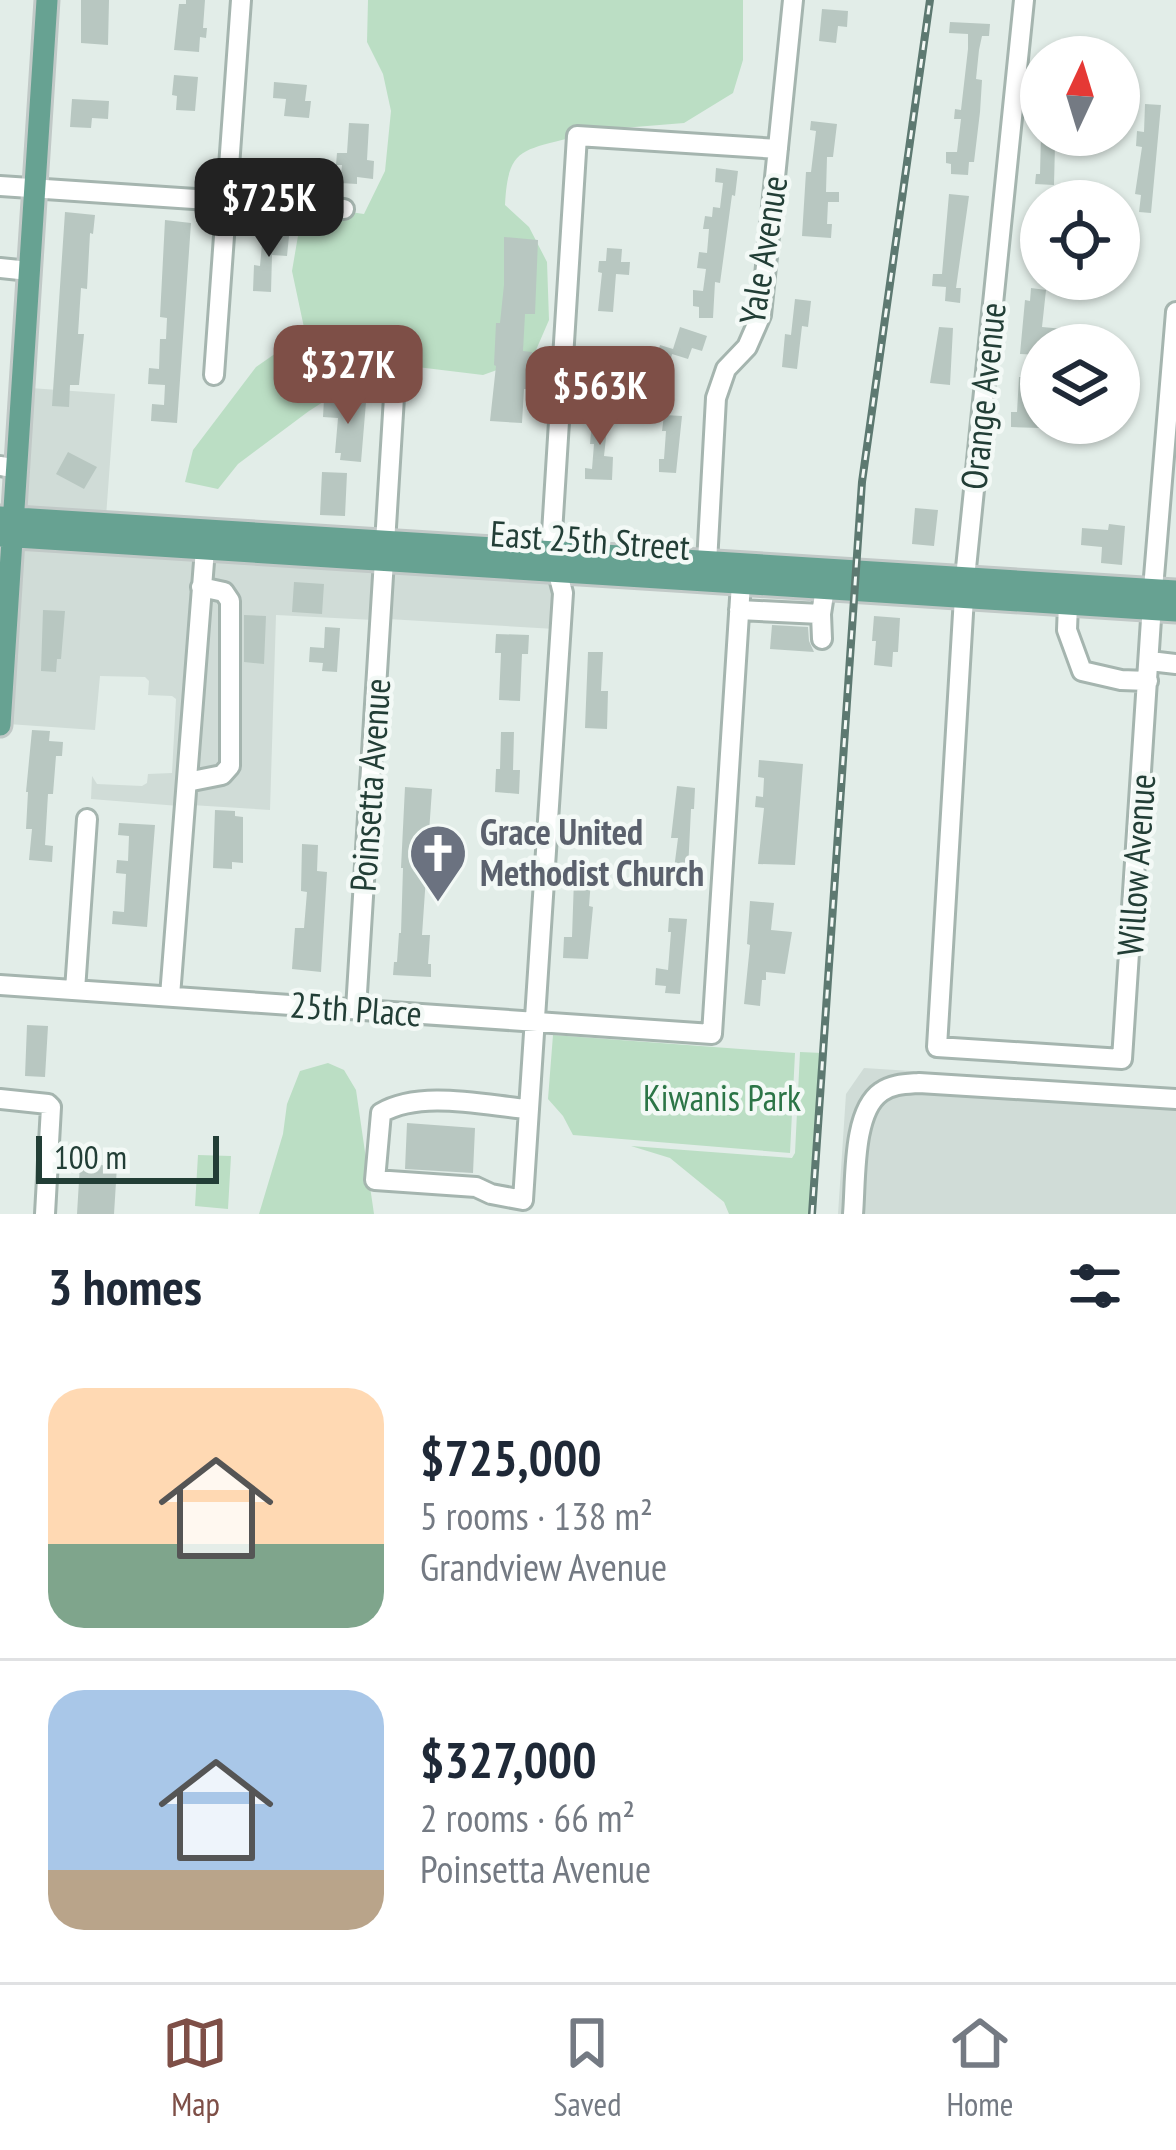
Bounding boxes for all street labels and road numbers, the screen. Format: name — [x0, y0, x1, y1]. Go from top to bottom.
street label: Yale Avenue — [728, 172, 797, 328]
street label: Orange Avenue — [949, 300, 1016, 492]
street label: East 25th Street — [489, 509, 691, 570]
street label: Poinsetta Avenue — [339, 677, 400, 893]
street label: Willow Avenue — [1106, 772, 1165, 958]
street label: 25th Place — [289, 980, 423, 1037]

